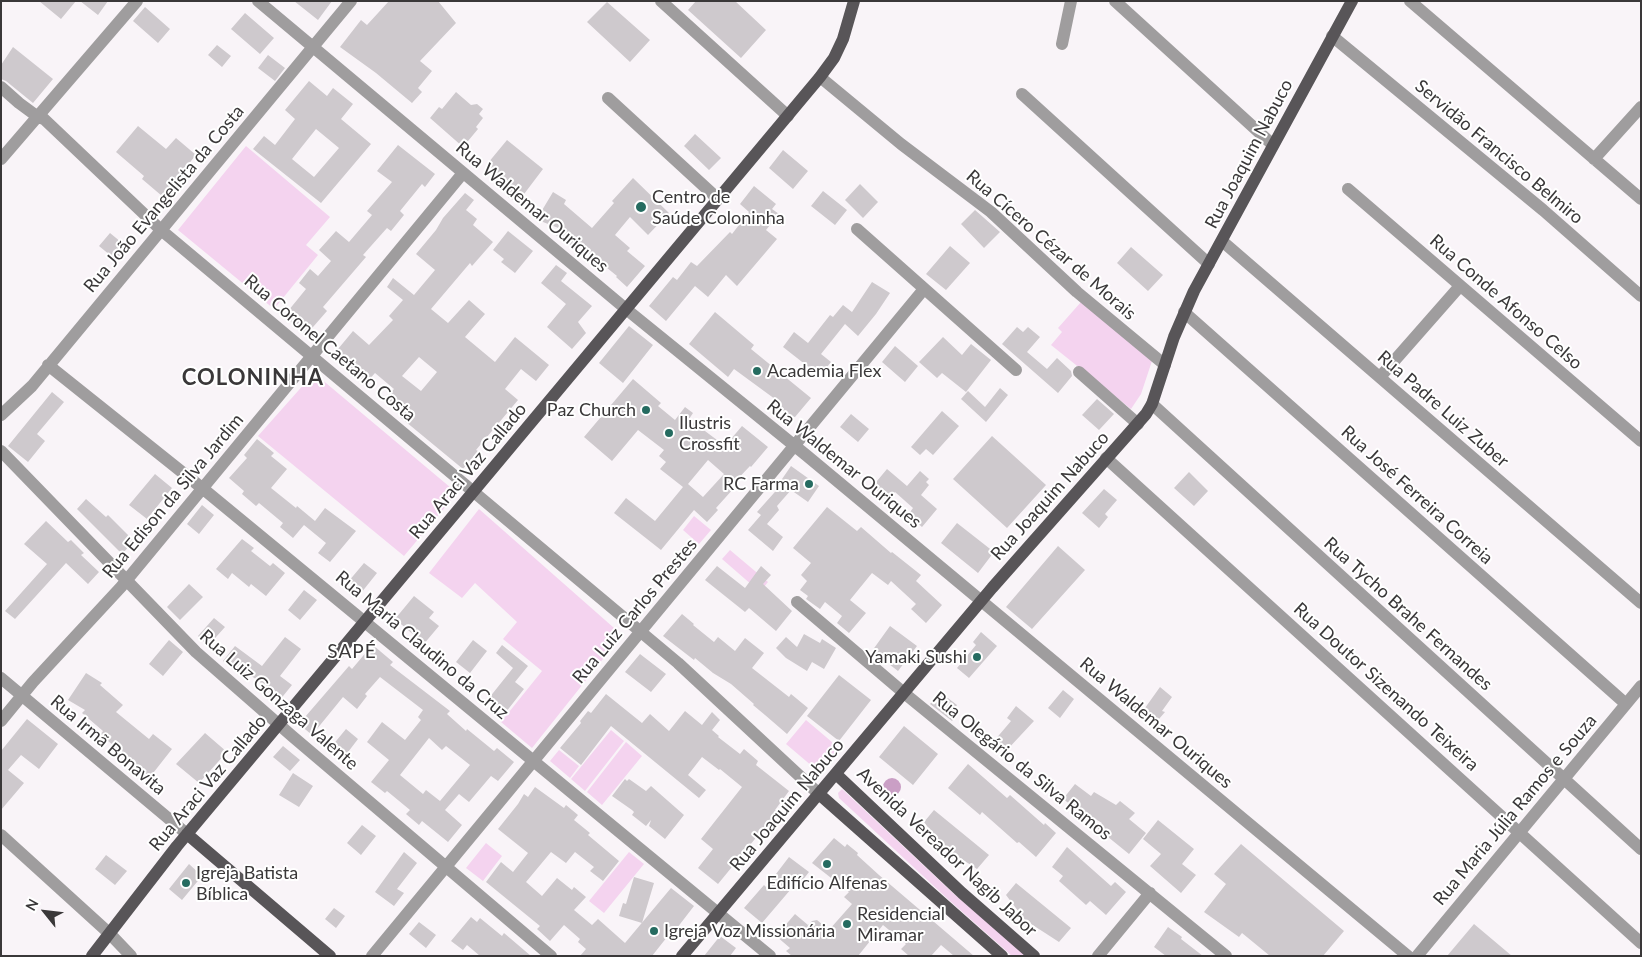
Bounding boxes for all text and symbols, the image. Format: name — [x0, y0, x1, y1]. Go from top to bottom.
street label: Servidão Francisco Belmiro — [1411, 75, 1587, 229]
street label: Rua Joaquim Nabuco — [1201, 76, 1297, 232]
street label: Rua João Evangelista da Costa — [79, 101, 249, 297]
street label: Rua Waldemar Ouriques — [451, 137, 613, 277]
street label: Rua Cícero Cézar de Morais — [962, 165, 1140, 325]
place label: Centro de Saúde Coloninha — [652, 186, 785, 228]
marker: Centro de Saúde Coloninha — [634, 200, 648, 214]
street label: Rua Conde Afonso Celso — [1425, 230, 1587, 374]
street label: Rua Coronel Caetano Costa — [240, 270, 420, 426]
street label: Rua Padre Luiz Zuber — [1373, 346, 1513, 472]
place label: Academia Flex — [767, 360, 881, 382]
district label: COLONINHA — [181, 365, 325, 391]
marker: Academia Flex — [751, 365, 763, 377]
street label: Rua Waldemar Ouriques — [762, 395, 926, 533]
street label: Rua Araci Vaz Callado — [405, 399, 531, 543]
place label: Paz Church — [547, 399, 636, 421]
marker: Paz Church — [640, 404, 652, 416]
street label: Rua Edison da Silva Jardim — [98, 410, 248, 582]
place label: Ilustris Crossfit — [679, 412, 740, 454]
street label: Rua José Ferreira Correia — [1337, 421, 1497, 569]
marker: Ilustris Crossfit — [663, 427, 675, 439]
street label: Rua Joaquim Nabuco — [986, 427, 1114, 565]
place label: RC Farma — [723, 473, 799, 495]
marker: RC Farma — [803, 478, 815, 490]
street label: Rua Tycho Brahe Fernandes — [1319, 533, 1497, 695]
street label: Rua Luiz Carlos Prestes — [568, 534, 702, 688]
street label: Rua Maria Claudino da Cruz — [331, 566, 513, 724]
street label: Rua Doutor Sizenando Teixeira — [1289, 598, 1483, 776]
street label: Rua Luiz Gonzaga Valente — [195, 625, 363, 775]
district label: SAPÉ — [327, 641, 377, 663]
place label: Yamaki Sushi — [865, 646, 967, 668]
marker: Yamaki Sushi — [971, 651, 983, 663]
street label: Rua Waldemar Ouriques — [1075, 653, 1237, 793]
street label: Rua Olegário da Silva Ramos — [928, 687, 1116, 845]
street label: Rua Irmã Bonavita — [46, 691, 170, 799]
street label: Rua Maria Júlia Ramos e Souza — [1429, 710, 1601, 910]
street label: Rua Araci Vaz Callado — [145, 711, 271, 855]
street label: Rua Joaquim Nabuco — [725, 734, 849, 876]
street label: Avenida Vereador Nagib Jabor — [853, 763, 1041, 941]
marker: Edifício Alfenas — [821, 858, 833, 870]
place label: Igreja Batista Bíblica — [196, 862, 298, 904]
place label: Edifício Alfenas — [766, 872, 888, 894]
marker: Igreja Batista Bíblica — [180, 877, 192, 889]
north arrow — [20, 887, 70, 937]
text: N — [21, 896, 41, 913]
place label: Residencial Miramar — [857, 903, 945, 946]
marker: Residencial Miramar — [841, 918, 853, 930]
place label: Igreja Voz Missionária — [664, 920, 835, 942]
marker: Igreja Voz Missionária — [648, 925, 660, 937]

